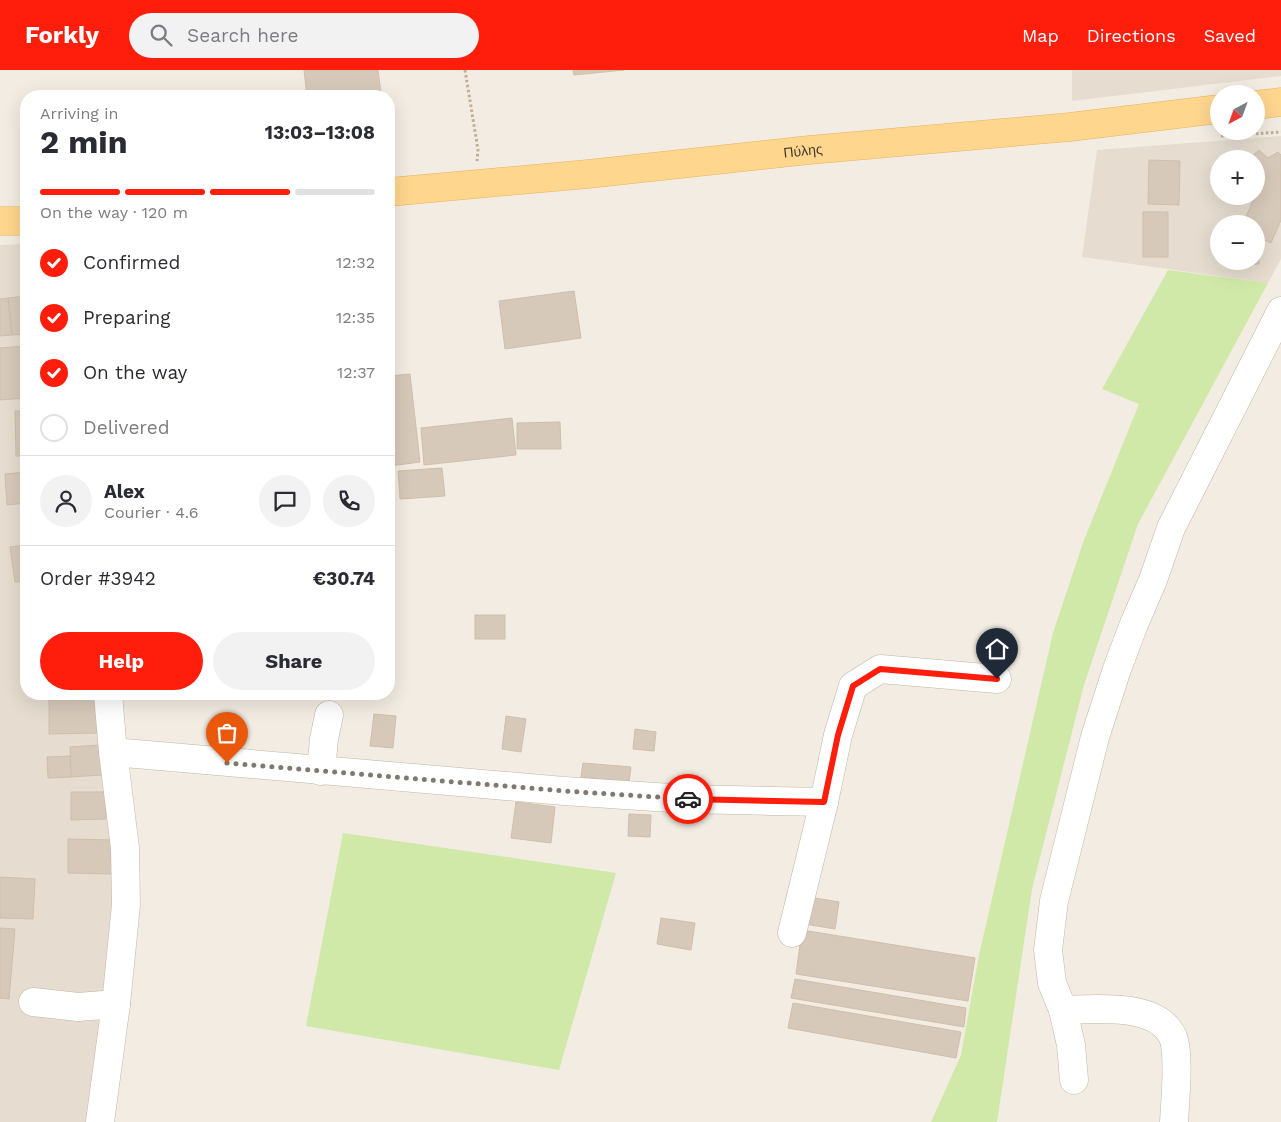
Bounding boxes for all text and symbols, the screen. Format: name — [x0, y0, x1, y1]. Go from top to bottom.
search box — [129, 13, 479, 58]
text: Forkly — [25, 21, 99, 49]
icon: search — [147, 21, 175, 49]
text: Search here — [187, 24, 298, 47]
text: Map — [1022, 25, 1059, 46]
text: Directions — [1087, 25, 1176, 46]
text: Saved — [1204, 25, 1256, 46]
north arrow — [1210, 85, 1265, 140]
map controls — [1210, 85, 1265, 270]
text: Arriving in — [40, 104, 118, 123]
text: 13:03–13:08 — [265, 121, 375, 144]
text: 2 min — [40, 123, 128, 161]
street label: Πύλης — [783, 141, 823, 161]
button: + — [1210, 150, 1265, 205]
text: On the way · 120 m — [40, 203, 188, 222]
button: − — [1210, 215, 1265, 270]
icon: check — [40, 249, 68, 277]
text: Confirmed — [83, 251, 180, 274]
text: 12:32 — [336, 253, 375, 272]
icon: check — [40, 304, 68, 332]
text: Preparing — [83, 306, 170, 329]
text: 12:35 — [336, 308, 375, 327]
icon: check — [40, 359, 68, 387]
text: On the way — [83, 361, 187, 384]
text: 12:37 — [337, 363, 375, 382]
text: Delivered — [83, 416, 170, 439]
button: person — [40, 475, 92, 527]
button: chat — [259, 475, 311, 527]
button: phone — [323, 475, 375, 527]
text: Alex — [104, 480, 145, 503]
text: Courier · 4.6 — [104, 503, 199, 522]
text: Order #3942 — [40, 567, 156, 590]
text: €30.74 — [313, 567, 375, 590]
pin — [976, 628, 1018, 679]
button: Help — [40, 632, 203, 690]
button: Share — [213, 632, 375, 690]
icon: home — [983, 635, 1011, 663]
pin — [206, 712, 248, 763]
icon: bag — [213, 719, 241, 747]
courier — [663, 774, 713, 824]
icon: car — [674, 785, 702, 813]

